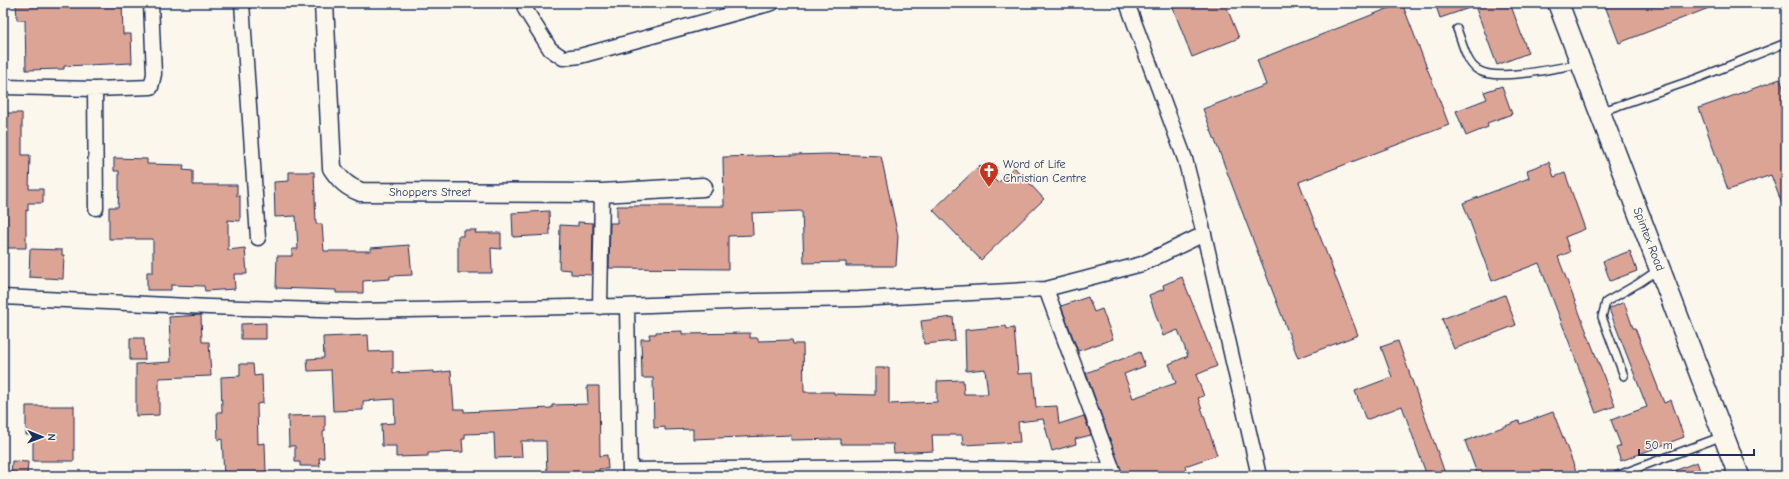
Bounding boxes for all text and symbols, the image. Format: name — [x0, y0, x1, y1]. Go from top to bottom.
place label: Word of Life Christian Centre — [1003, 157, 1086, 185]
church icon: Word of Life Christian Centre — [978, 160, 1000, 188]
street label: Shoppers Street — [389, 185, 472, 199]
street label: Spintex Road — [1630, 205, 1668, 273]
north arrow — [22, 417, 62, 457]
scale bar — [1639, 431, 1754, 457]
text: N — [45, 433, 58, 441]
text: 50 m — [1645, 438, 1673, 452]

